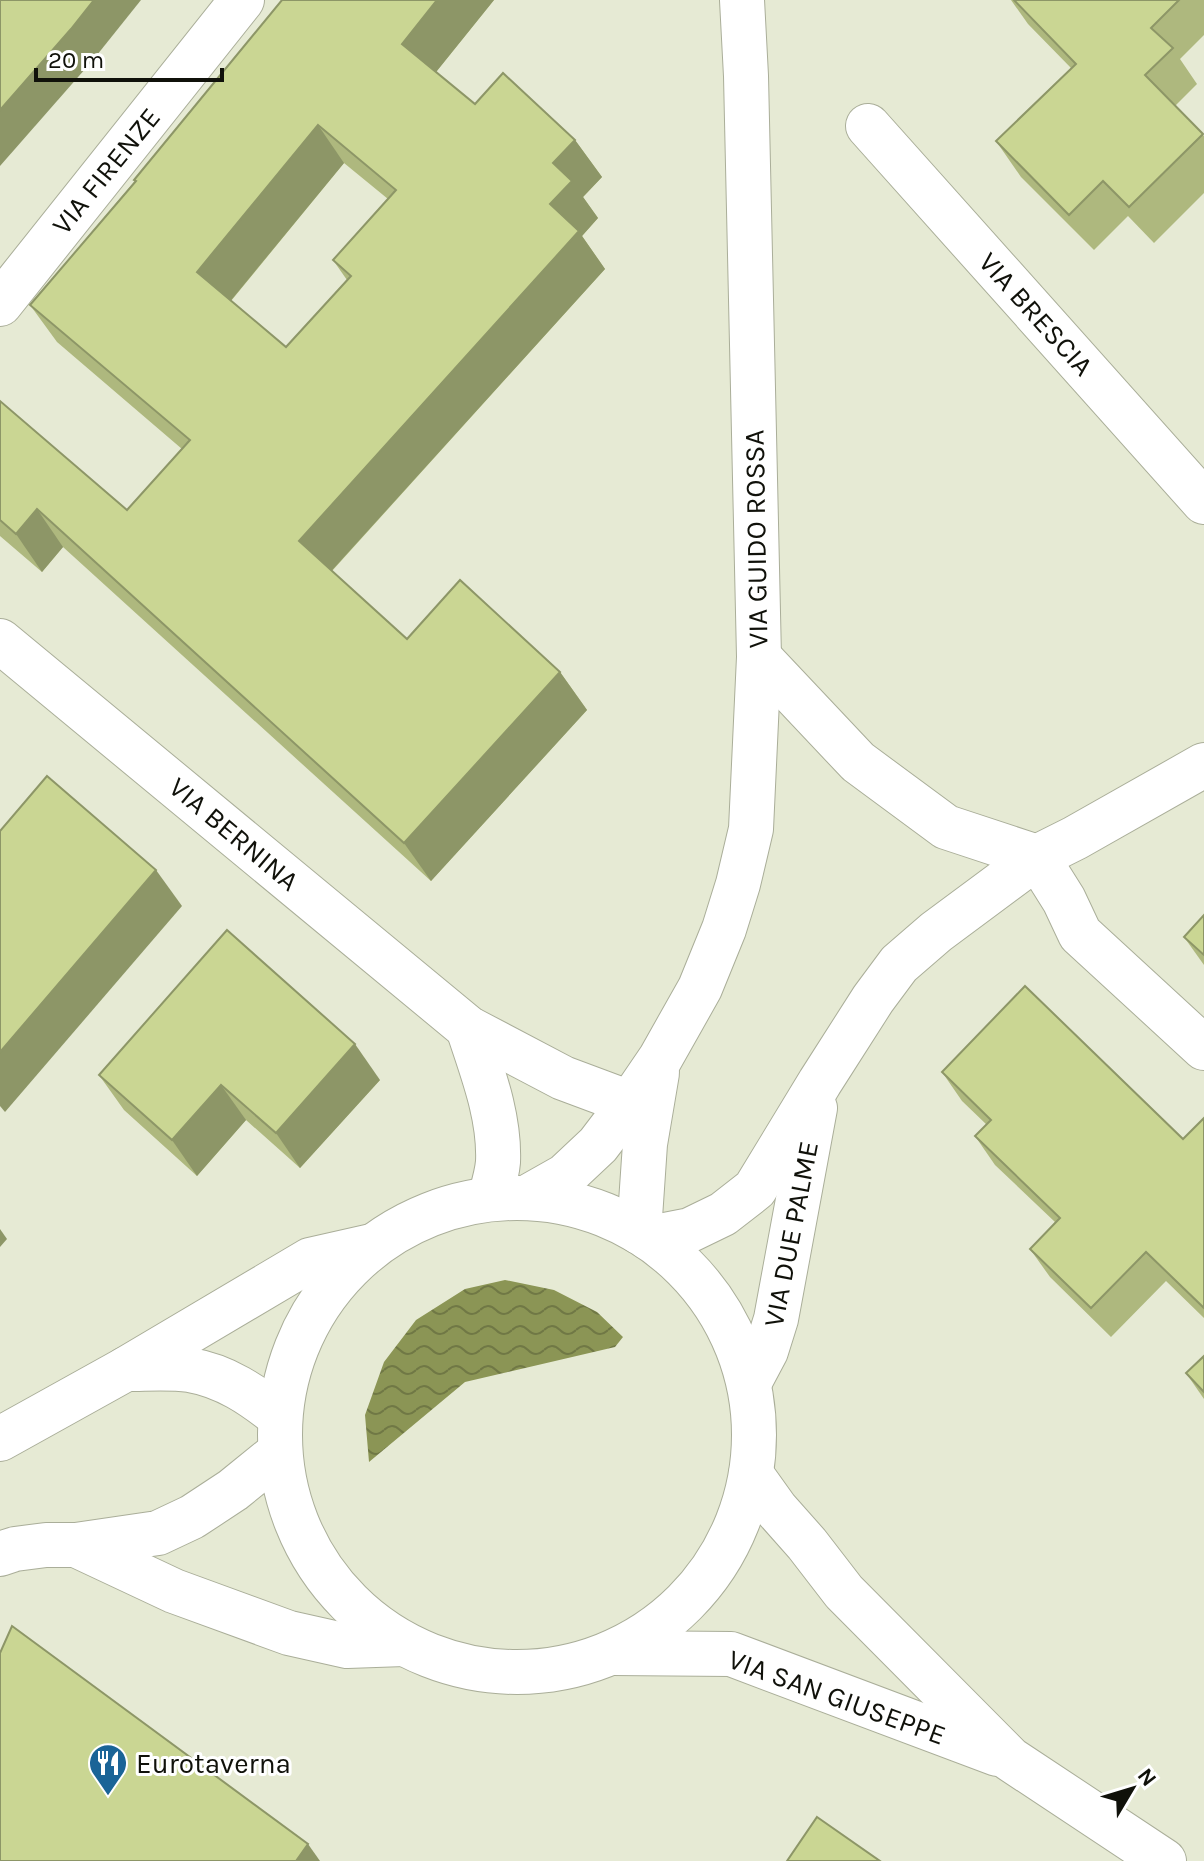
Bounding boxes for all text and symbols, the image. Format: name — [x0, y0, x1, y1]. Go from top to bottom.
scale bar — [36, 32, 222, 82]
text: 20 m — [48, 46, 104, 74]
street label: VIA FIRENZE — [45, 101, 167, 241]
street label: VIA BRESCIA — [972, 245, 1100, 383]
street label: VIA GUIDO ROSSA — [738, 429, 774, 649]
street label: VIA BERNINA — [163, 770, 305, 898]
street label: VIA DUE PALME — [757, 1138, 825, 1330]
street label: VIA SAN GIUSEPPE — [724, 1642, 950, 1752]
restaurant icon: Eurotaverna — [87, 1742, 129, 1797]
place label: Eurotaverna — [136, 1747, 291, 1780]
north arrow — [1092, 1749, 1172, 1829]
text: N — [1132, 1763, 1162, 1792]

